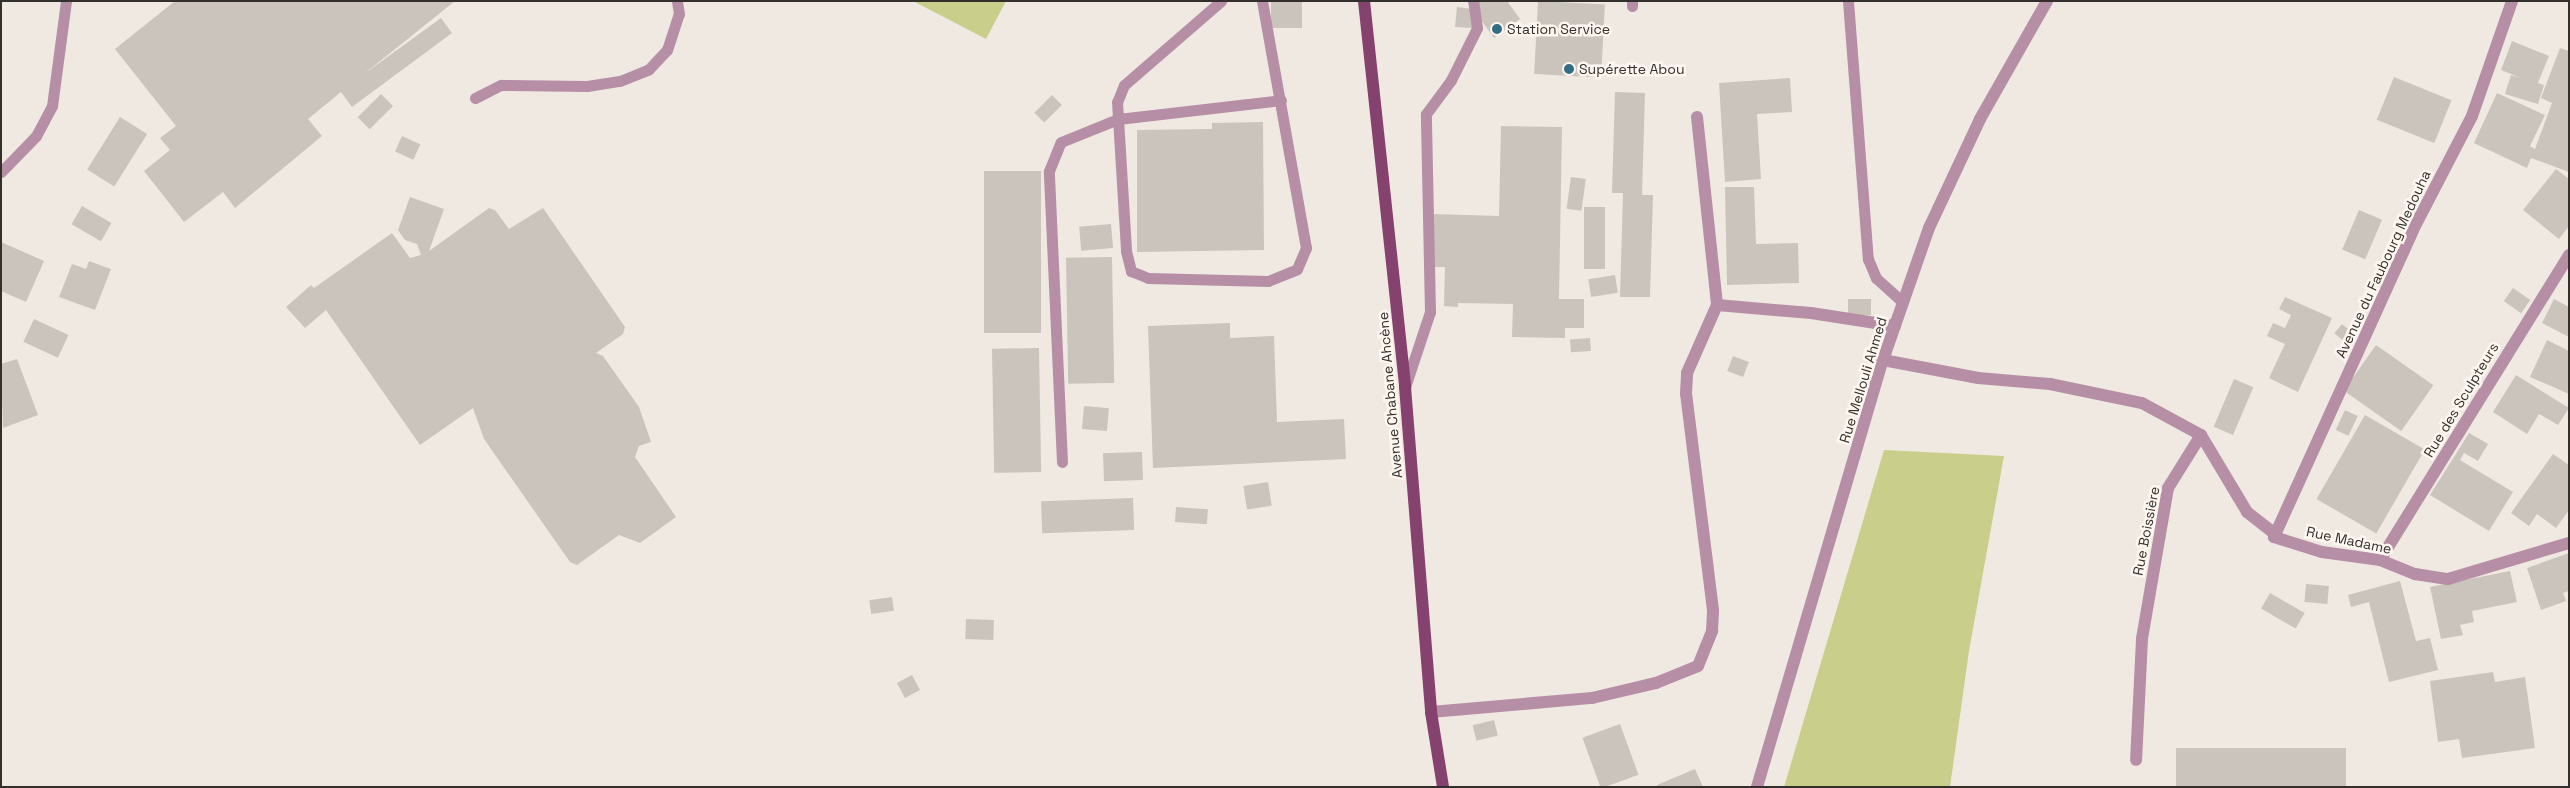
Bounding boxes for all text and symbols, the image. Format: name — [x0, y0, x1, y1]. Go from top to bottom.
place label: Station Service — [1507, 21, 1610, 37]
marker: Station Service — [1491, 23, 1503, 35]
place label: Supérette Abou — [1579, 61, 1685, 77]
marker: Supérette Abou — [1563, 63, 1575, 75]
street label: Avenue du Faubourg Medouha — [2332, 167, 2434, 361]
street label: Avenue Chabane Ahcène — [1374, 311, 1406, 479]
street label: Rue Mellouli Ahmed — [1836, 315, 1890, 445]
street label: Rue des Sculpteurs — [2420, 340, 2502, 460]
street label: Rue Boissière — [2129, 485, 2163, 577]
street label: Rue Madame — [2305, 523, 2393, 557]

